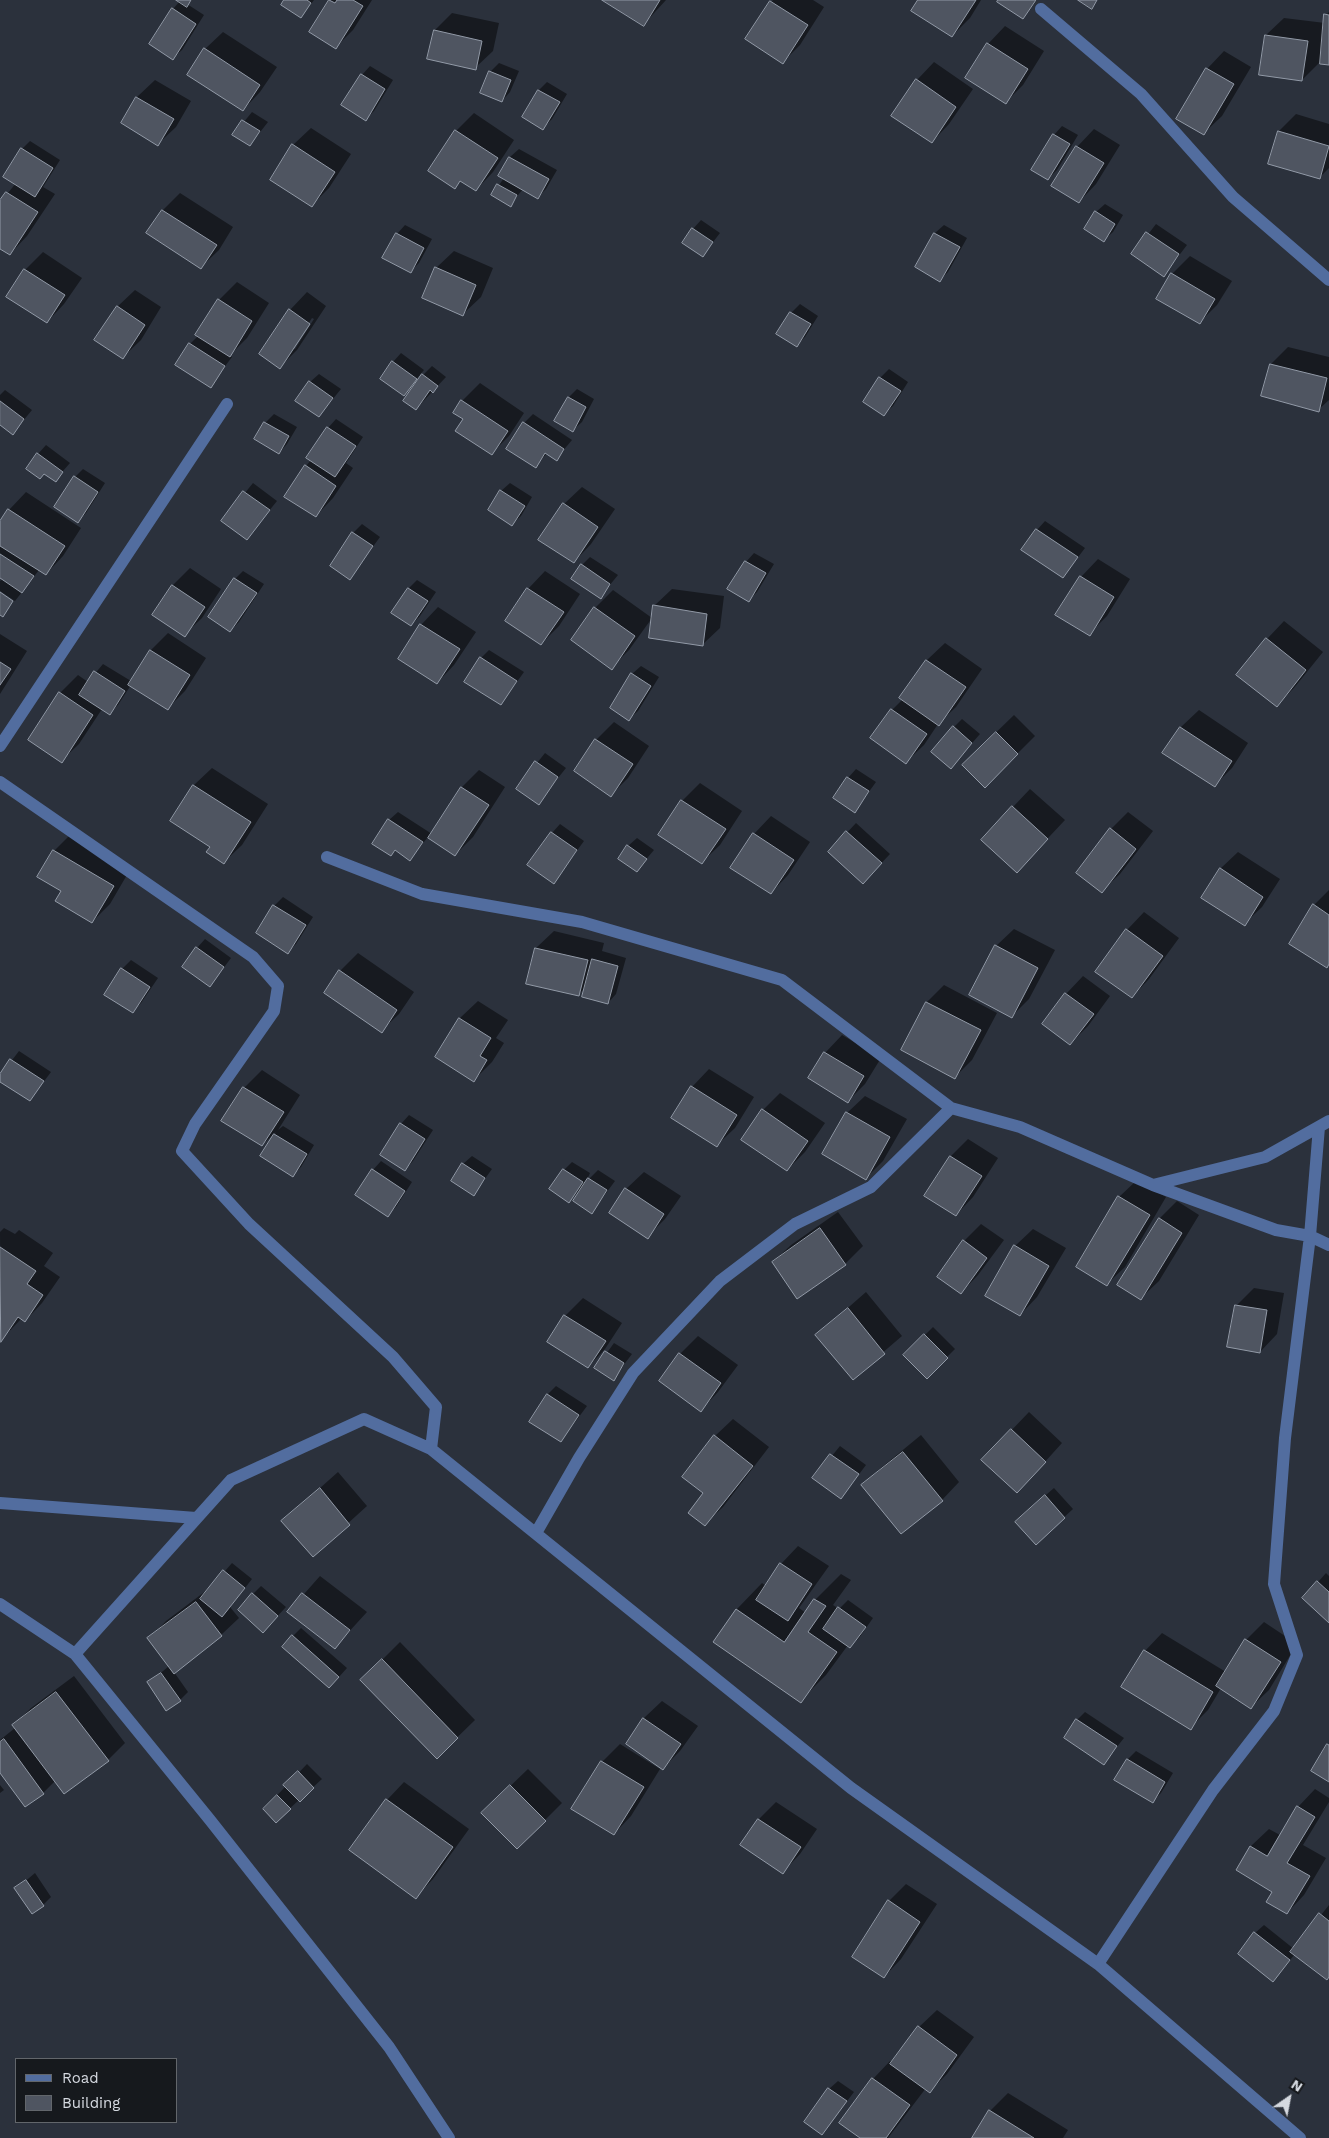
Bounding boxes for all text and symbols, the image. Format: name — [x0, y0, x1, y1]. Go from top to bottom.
legend — [15, 2058, 178, 2123]
text: Road — [62, 2069, 99, 2087]
north arrow — [1264, 2073, 1314, 2123]
text: N — [1288, 2076, 1306, 2095]
text: Building — [62, 2094, 120, 2112]

